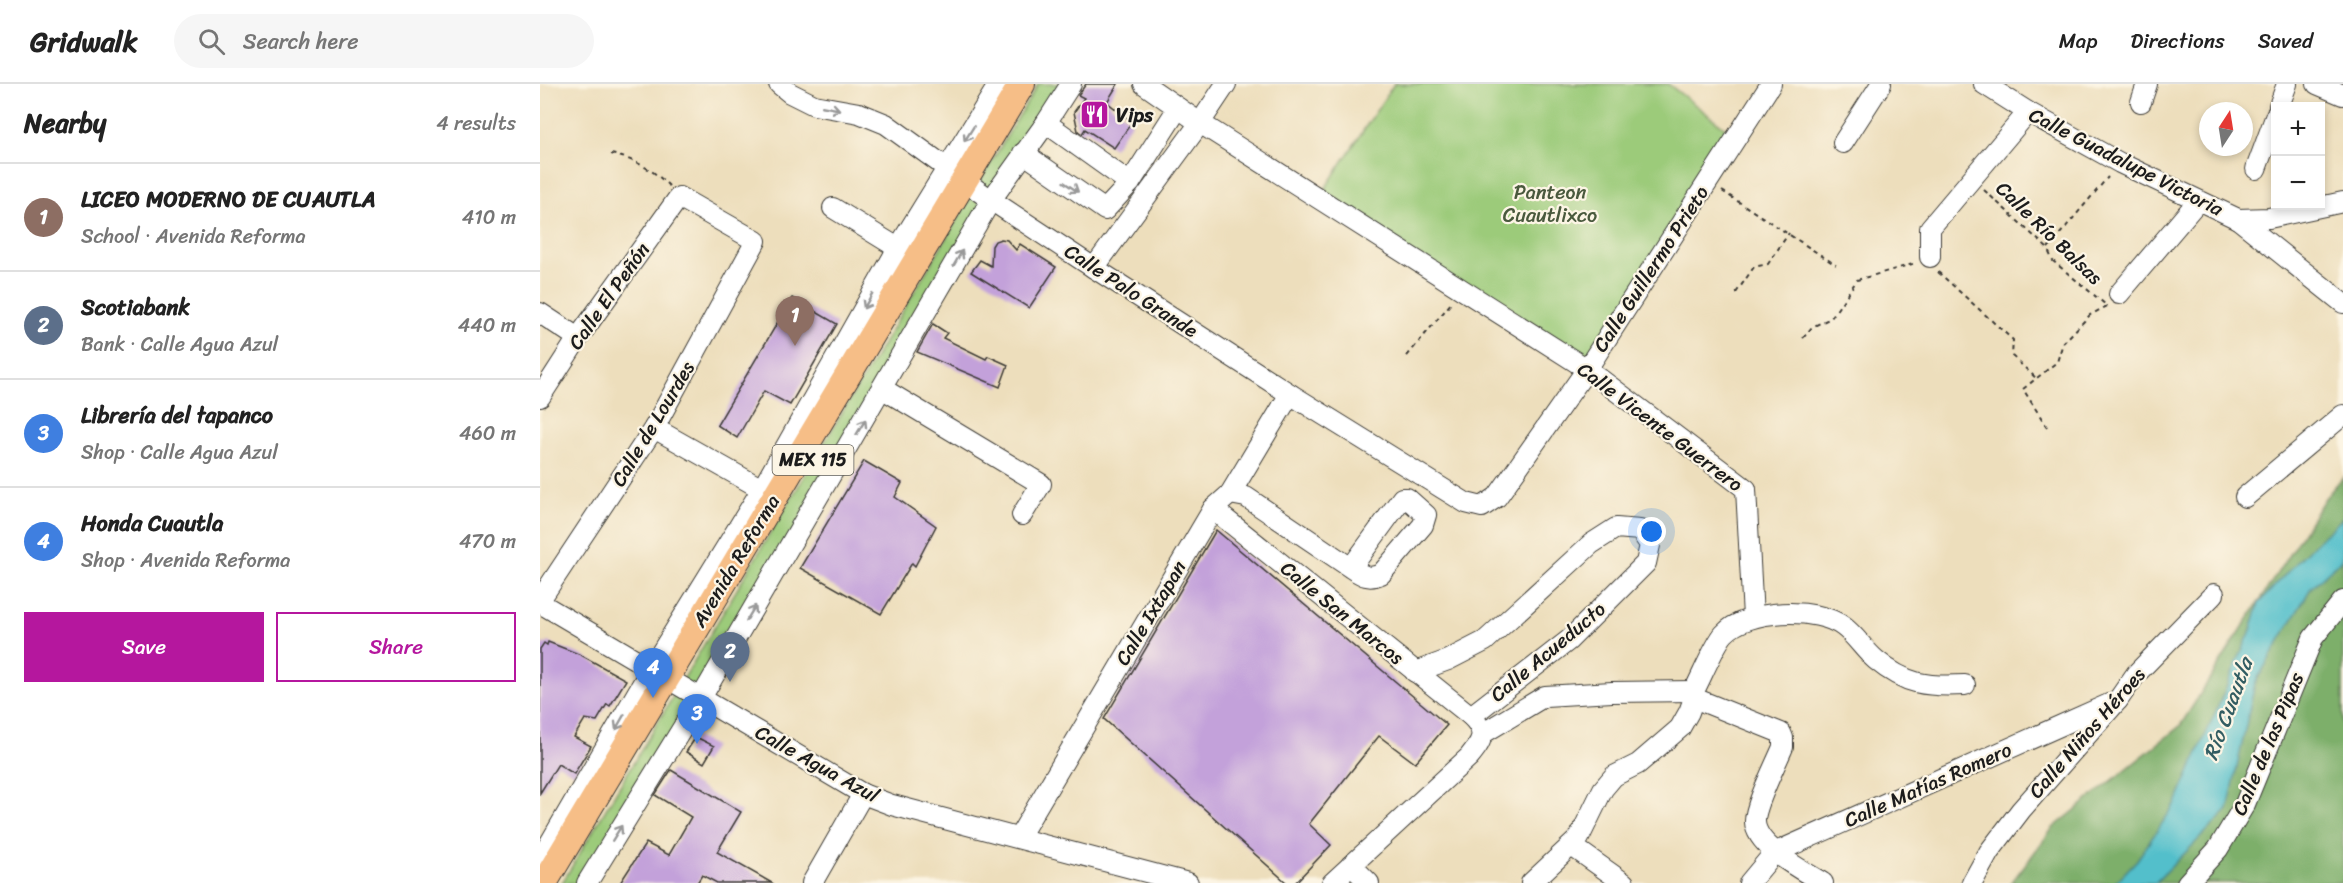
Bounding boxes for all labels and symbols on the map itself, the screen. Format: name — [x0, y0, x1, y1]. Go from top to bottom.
place label: Vips — [1116, 98, 1154, 133]
street label: Calle Guadalupe Victoria — [2023, 98, 2230, 227]
restaurant icon: Vips — [1079, 99, 1111, 131]
north arrow — [2199, 102, 2253, 156]
one-way arrow — [821, 103, 840, 114]
one-way arrow — [962, 125, 974, 142]
street label: Calle Río Balsas — [1987, 172, 2111, 294]
park label: Panteon Cuautlixco — [1503, 175, 1597, 233]
street label: Calle Guillermo Prieto — [1584, 178, 1718, 360]
one-way arrow — [1063, 181, 1079, 193]
street label: Calle Palo Grande — [1057, 234, 1205, 348]
street label: Calle El Peñón — [559, 235, 659, 357]
one-way arrow — [952, 250, 964, 267]
one-way arrow — [862, 292, 874, 309]
pin: 1 — [776, 296, 814, 346]
street label: Calle Vicente Guerrero — [1569, 353, 1751, 501]
street label: Calle de Lourdes — [602, 354, 705, 494]
one-way arrow — [855, 418, 867, 435]
road number: MEX 115 — [772, 445, 854, 475]
street label: Avenida Reforma — [682, 488, 790, 635]
your location — [1637, 517, 1666, 546]
street label: Calle San Marcos — [1272, 552, 1412, 675]
street label: Calle Ixtapan — [1106, 553, 1196, 672]
street label: Calle Acueducto — [1482, 593, 1614, 711]
one-way arrow — [745, 605, 757, 622]
pin: 2 — [710, 632, 750, 682]
pin: 4 — [634, 648, 672, 698]
water label: Río Cuautla — [2192, 650, 2265, 766]
street label: Calle Niños Héroes — [2020, 659, 2155, 807]
street label: Calle de las Pipas — [2222, 666, 2314, 821]
pin: 3 — [678, 694, 716, 744]
one-way arrow — [614, 713, 626, 730]
street label: Calle Agua Azul — [748, 715, 887, 813]
street label: Calle Matías Romero — [1839, 732, 2017, 838]
one-way arrow — [612, 825, 624, 842]

